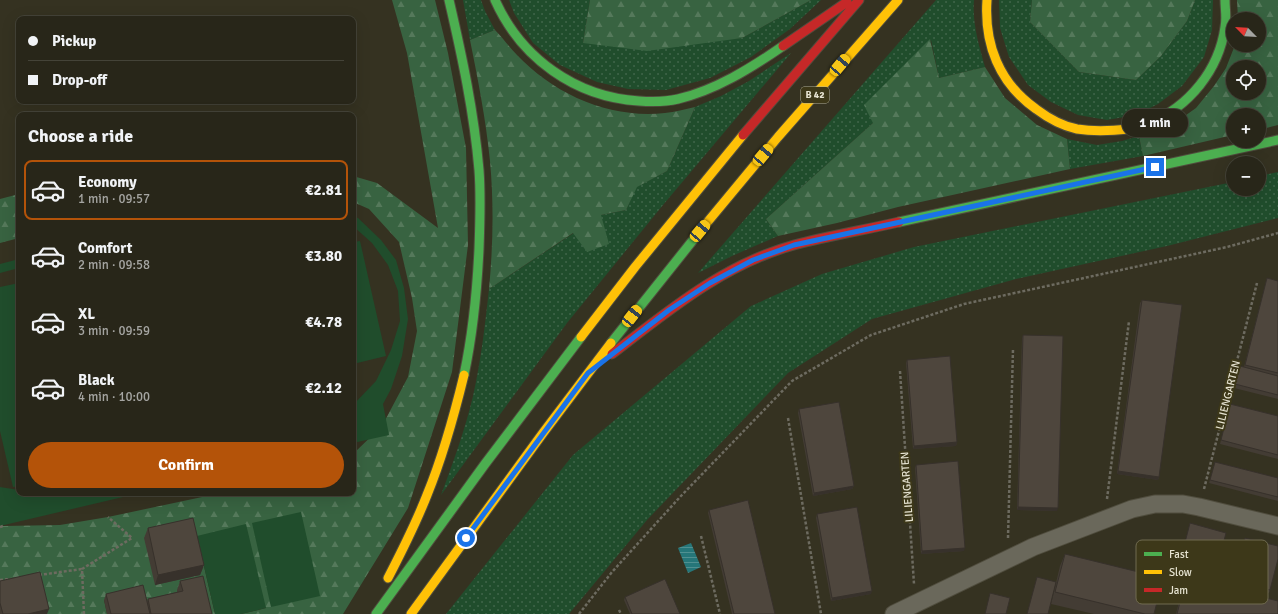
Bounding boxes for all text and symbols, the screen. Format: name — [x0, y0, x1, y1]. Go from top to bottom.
north arrow — [1226, 12, 1266, 52]
map controls — [1226, 12, 1266, 196]
text: Pickup — [52, 32, 96, 50]
car — [828, 52, 852, 78]
button: locate — [1226, 60, 1266, 100]
text: Drop-off — [52, 71, 107, 89]
road number: B 42 — [801, 87, 829, 103]
button: + — [1226, 108, 1266, 148]
callout: 1 min — [1122, 109, 1188, 137]
text: 1 min — [1139, 115, 1171, 131]
text: Choose a ride — [28, 125, 133, 147]
car — [751, 142, 775, 168]
button: − — [1226, 156, 1266, 196]
route end — [1146, 158, 1164, 176]
icon: car — [30, 172, 66, 208]
text: Economy — [78, 173, 137, 191]
text: €2.81 — [305, 181, 342, 199]
text: 1 min · 09:57 — [78, 191, 150, 207]
car — [688, 218, 712, 244]
icon: car — [30, 238, 66, 274]
text: Comfort — [78, 239, 132, 257]
text: €3.80 — [305, 247, 342, 265]
text: 2 min · 09:58 — [78, 257, 150, 273]
car — [620, 303, 644, 329]
icon: car — [30, 304, 66, 340]
text: XL — [78, 305, 95, 323]
text: €4.78 — [305, 313, 342, 331]
text: 3 min · 09:59 — [78, 323, 150, 339]
street label: LILIENGARTEN — [1213, 359, 1243, 431]
icon: car — [30, 370, 66, 406]
text: Black — [78, 371, 115, 389]
text: €2.12 — [305, 379, 342, 397]
text: 4 min · 10:00 — [78, 389, 150, 405]
button: Confirm — [28, 442, 344, 488]
street label: LILIENGARTEN — [898, 451, 916, 523]
route start — [457, 529, 475, 547]
legend — [1136, 540, 1268, 604]
text: Fast — [1169, 548, 1189, 561]
text: Slow — [1169, 566, 1192, 579]
text: Jam — [1169, 584, 1188, 597]

